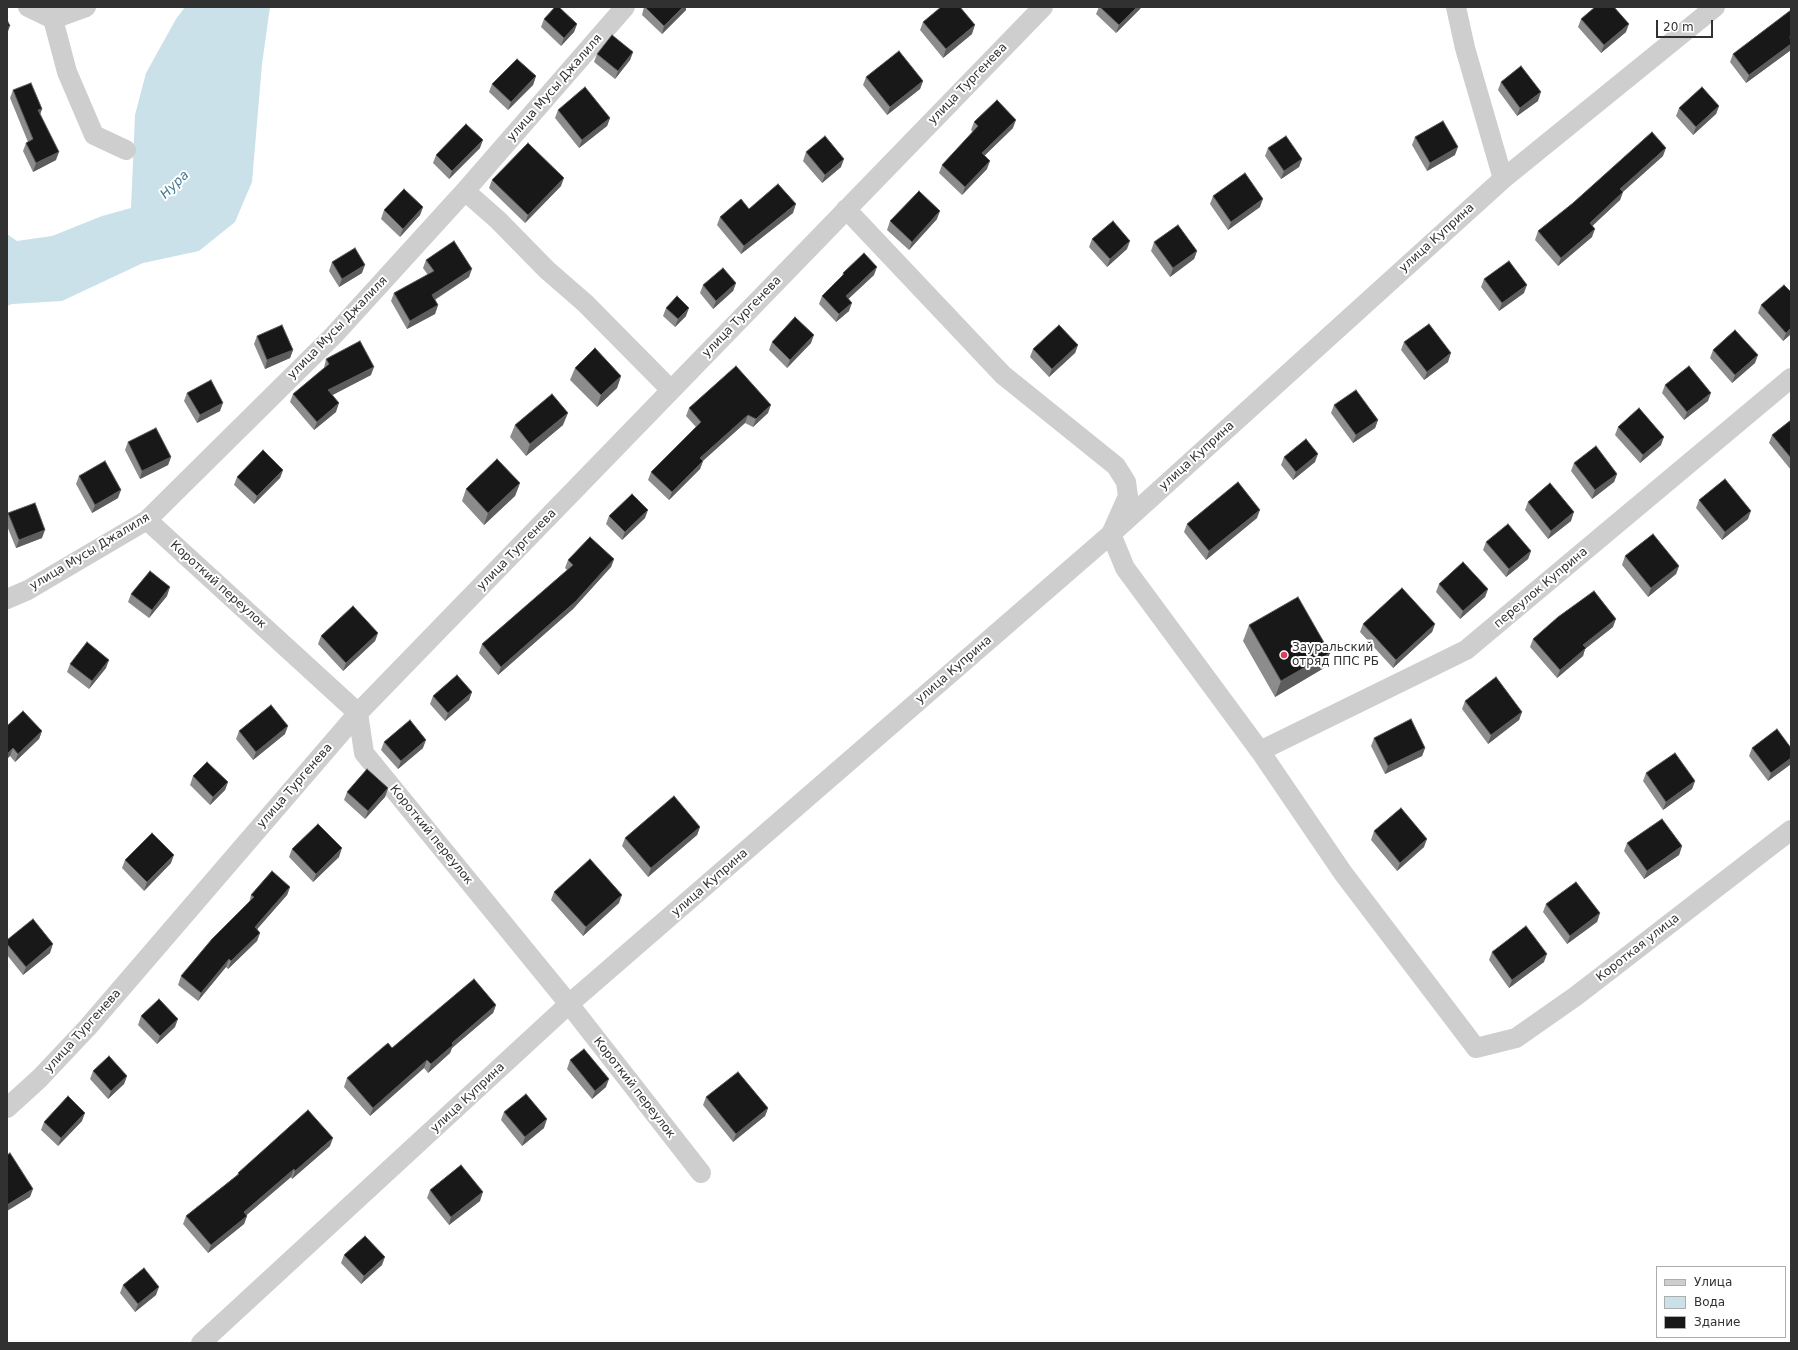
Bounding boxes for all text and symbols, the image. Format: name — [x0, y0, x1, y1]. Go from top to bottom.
scale bar — [1658, 12, 1715, 38]
text: 20 m — [1663, 20, 1694, 34]
street label: улица Мусы Джалиля — [505, 32, 605, 144]
street label: улица Тургенева — [926, 40, 1010, 128]
water label: Нура — [157, 168, 193, 202]
street label: улица Куприна — [1397, 201, 1477, 275]
street label: улица Тургенева — [700, 273, 784, 361]
street label: улица Мусы Джалиля — [285, 274, 391, 382]
street label: улица Куприна — [1157, 419, 1237, 493]
street label: улица Тургенева — [475, 506, 559, 594]
street label: улица Мусы Джалиля — [28, 511, 152, 593]
street label: Короткий переулок — [167, 538, 269, 632]
street label: переулок Куприна — [1491, 545, 1591, 631]
street label: улица Куприна — [913, 633, 995, 707]
place label: Зауральский отряд ППС РБ — [1292, 641, 1379, 669]
marker: Зауральский отряд ППС РБ — [1279, 650, 1289, 660]
street label: улица Тургенева — [254, 741, 336, 831]
street label: Короткий переулок — [386, 782, 476, 888]
street label: улица Куприна — [669, 846, 751, 920]
street label: Короткая улица — [1594, 911, 1682, 985]
street label: улица Тургенева — [42, 986, 124, 1076]
street label: Короткий переулок — [590, 1035, 678, 1141]
street label: улица Куприна — [428, 1060, 508, 1136]
legend — [1656, 1266, 1786, 1338]
text: Улица — [1694, 1275, 1732, 1289]
text: Вода — [1694, 1295, 1725, 1309]
text: Здание — [1694, 1315, 1740, 1329]

